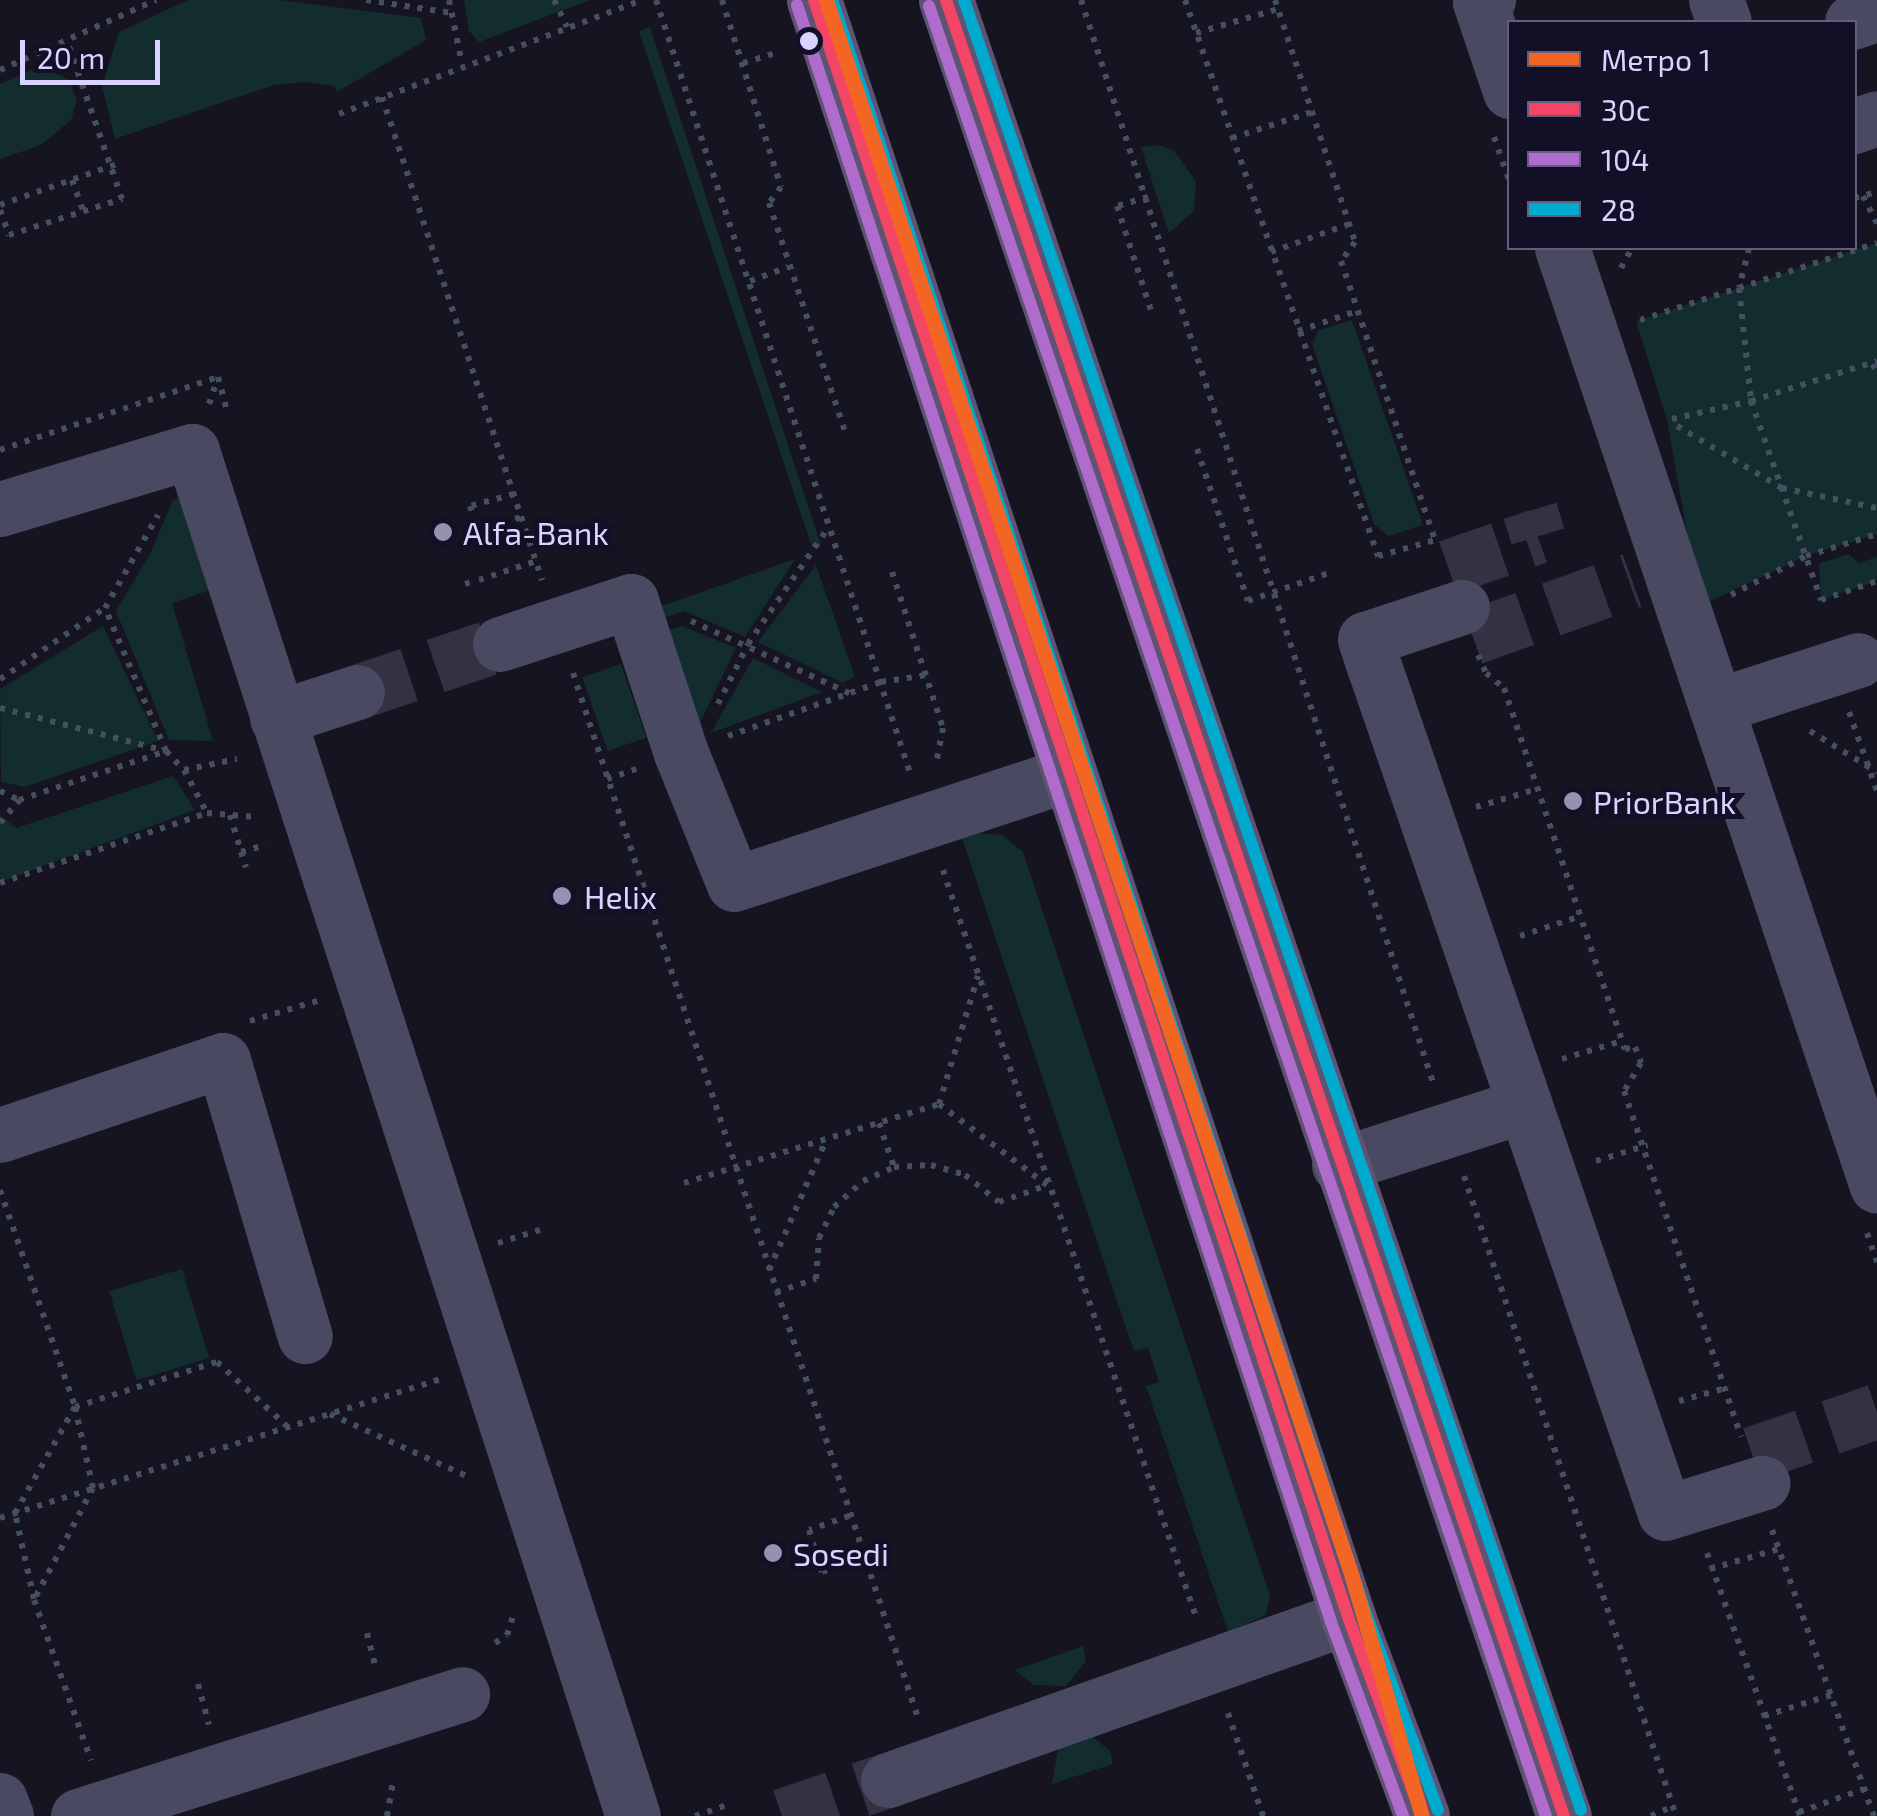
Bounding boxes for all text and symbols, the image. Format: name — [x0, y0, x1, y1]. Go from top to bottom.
scale bar — [25, 20, 165, 82]
legend — [1507, 20, 1857, 250]
unlabelled marker — [799, 31, 819, 51]
text: 20 m — [37, 39, 105, 75]
text: Метро 1 — [1601, 41, 1711, 77]
text: 30с — [1601, 91, 1651, 127]
text: 104 — [1601, 141, 1649, 177]
text: 28 — [1601, 191, 1636, 227]
place label: Alfa-Bank — [463, 513, 609, 551]
marker: Alfa-Bank — [432, 521, 454, 543]
place label: PriorBank — [1593, 782, 1736, 820]
marker: PriorBank — [1562, 790, 1584, 812]
place label: Helix — [584, 877, 657, 915]
marker: Helix — [549, 883, 575, 909]
place label: Sosedi — [793, 1534, 889, 1572]
marker: Sosedi — [762, 1542, 784, 1564]

